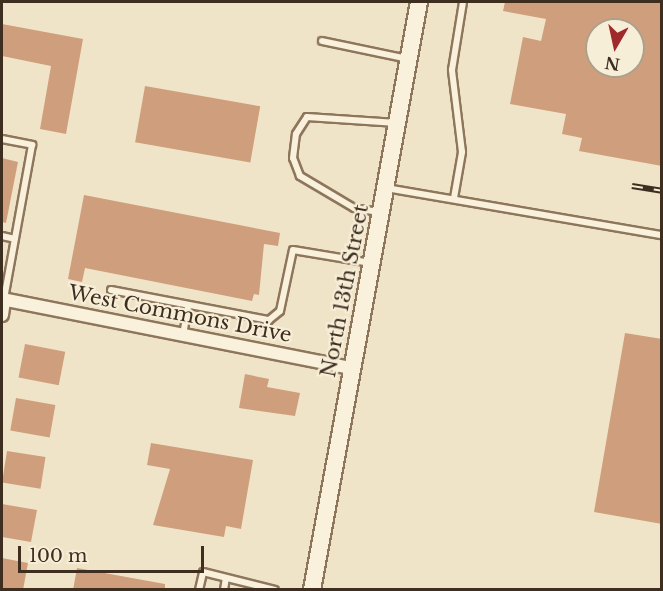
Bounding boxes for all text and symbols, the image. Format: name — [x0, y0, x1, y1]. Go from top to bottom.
north arrow — [585, 18, 645, 78]
text: N — [604, 53, 621, 75]
street label: North 13th Street — [316, 203, 374, 379]
street label: West Commons Drive — [66, 281, 294, 347]
scale bar — [21, 534, 207, 572]
text: 100 m — [29, 545, 87, 567]

